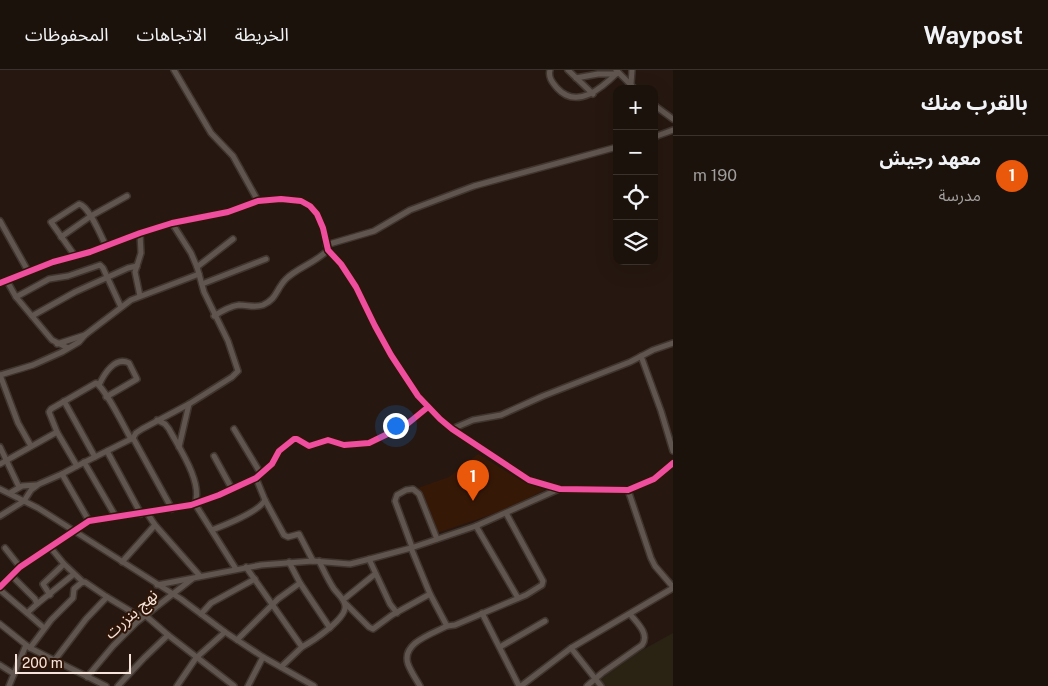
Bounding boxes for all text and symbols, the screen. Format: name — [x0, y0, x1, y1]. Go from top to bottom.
text: Waypost — [923, 21, 1023, 49]
text: المحفوظات — [25, 24, 109, 45]
text: الاتجاهات — [137, 24, 207, 45]
text: الخريطة — [235, 24, 289, 45]
map controls — [613, 85, 658, 265]
button: + — [613, 85, 658, 130]
text: بالقرب منك — [921, 90, 1028, 115]
button: − — [613, 130, 658, 175]
text: معهد رجيش — [879, 147, 981, 169]
text: 190 m — [693, 166, 737, 185]
text: 1 — [1009, 166, 1015, 185]
button: locate — [613, 175, 658, 220]
text: مدرسة — [938, 186, 981, 205]
button: layers — [613, 220, 658, 265]
your location — [383, 413, 409, 439]
pin: 1 — [457, 460, 489, 501]
street label: نهج بنزرت — [101, 585, 163, 645]
scale bar — [15, 651, 131, 674]
text: 200 m — [22, 655, 63, 671]

